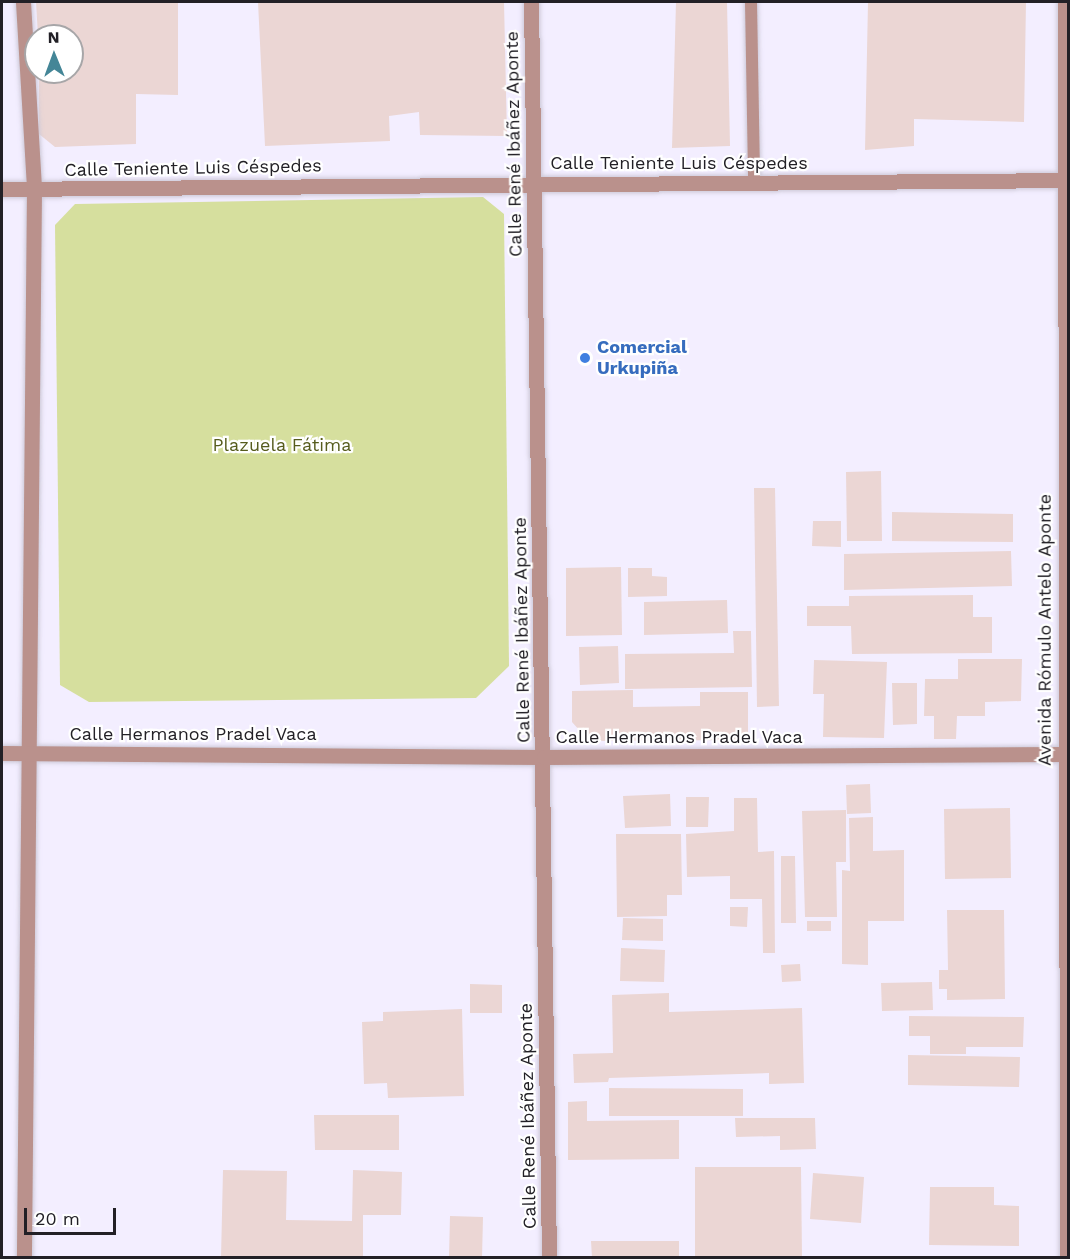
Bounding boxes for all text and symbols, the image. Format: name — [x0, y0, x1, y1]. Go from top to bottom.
north arrow — [24, 24, 84, 84]
text: N — [48, 28, 60, 47]
street label: Calle René Ibáñez Aponte — [501, 30, 527, 258]
street label: Calle Teniente Luis Céspedes — [550, 152, 808, 174]
street label: Calle Teniente Luis Céspedes — [64, 155, 322, 181]
place label: Comercial Urkupiña — [597, 337, 687, 380]
marker: Comercial Urkupiña — [578, 351, 592, 365]
park label: Plazuela Fátima — [212, 434, 352, 456]
street label: Avenida Rómulo Antelo Aponte — [1034, 493, 1056, 767]
street label: Calle René Ibáñez Aponte — [509, 516, 535, 744]
street label: Calle Hermanos Pradel Vaca — [69, 723, 317, 745]
street label: Calle Hermanos Pradel Vaca — [555, 726, 803, 748]
street label: Calle René Ibáñez Aponte — [515, 1002, 541, 1230]
scale bar — [27, 1196, 118, 1234]
text: 20 m — [35, 1208, 80, 1229]

